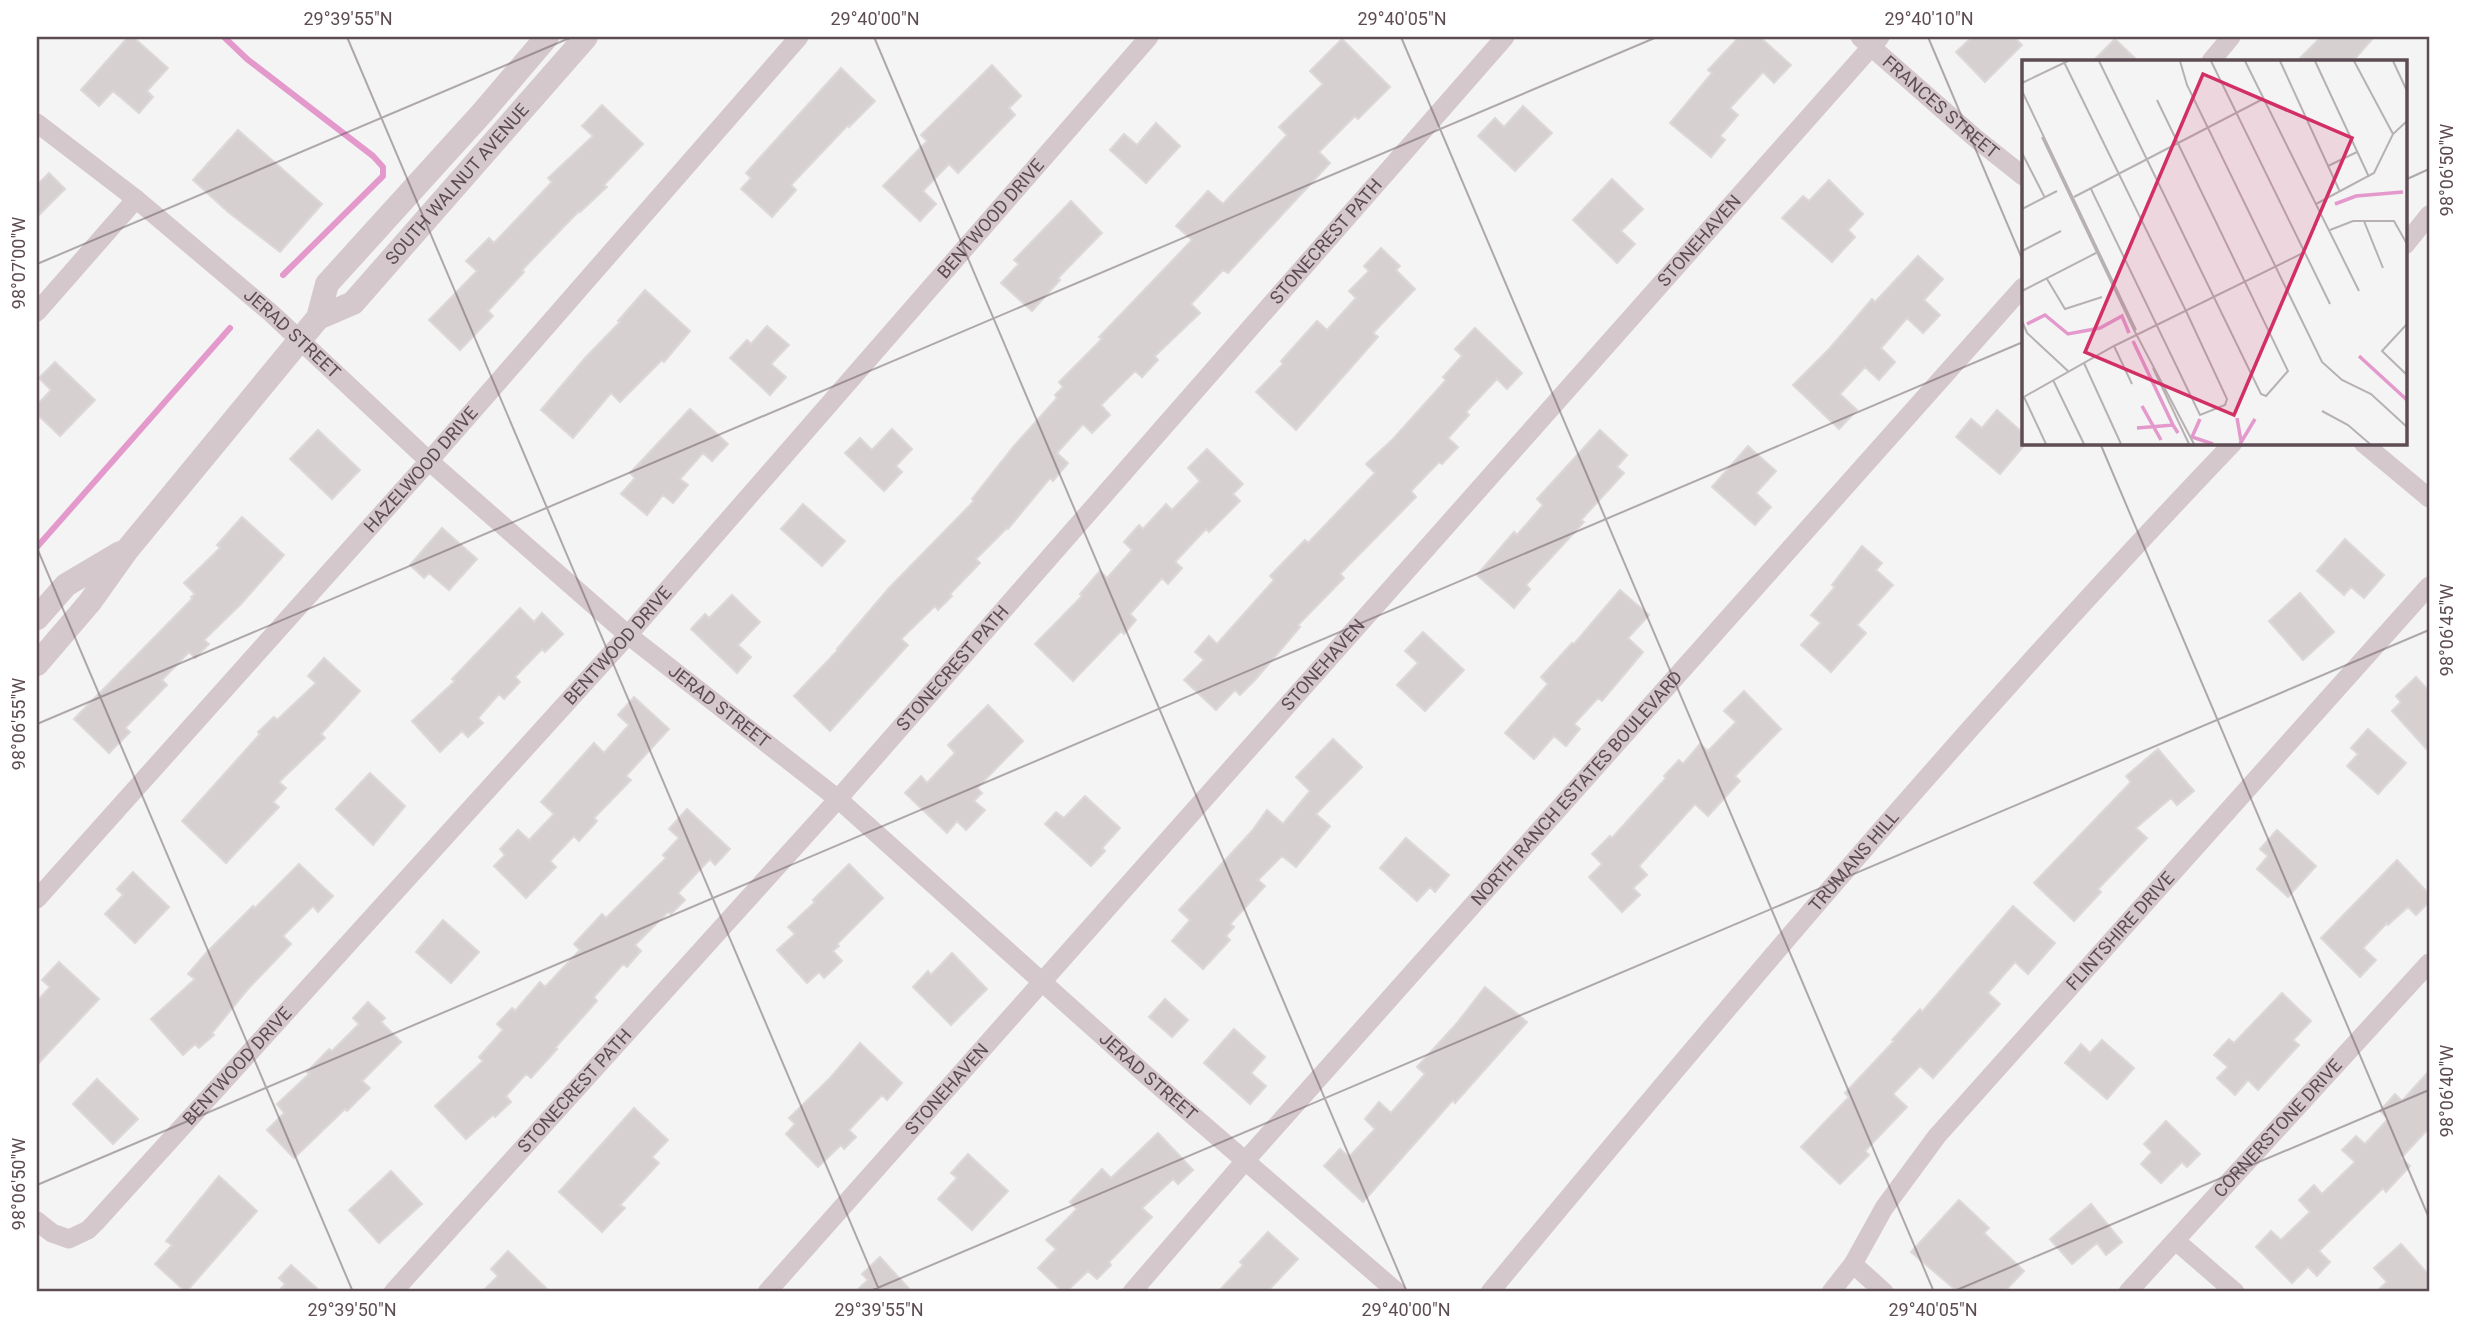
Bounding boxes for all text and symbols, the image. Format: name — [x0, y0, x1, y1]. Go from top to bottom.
text: 29°39'55"N — [303, 8, 393, 29]
text: 29°40'00"N — [830, 8, 920, 29]
text: 29°40'05"N — [1357, 8, 1447, 29]
text: 29°40'10"N — [1884, 8, 1974, 29]
street label: FRANCES STREET — [1879, 51, 2003, 163]
inset map — [2022, 60, 2406, 444]
street label: SOUTH WALNUT AVENUE — [381, 99, 533, 269]
text: 98°06'50"W — [2436, 124, 2457, 216]
street label: BENTWOOD DRIVE — [933, 154, 1048, 282]
street label: STONECREST PATH — [1265, 174, 1386, 308]
street label: STONEHAVEN — [1653, 190, 1745, 291]
text: 98°07'00"W — [8, 217, 29, 309]
street label: JERAD STREET — [240, 284, 345, 383]
street label: HAZELWOOD DRIVE — [359, 402, 482, 536]
street label: BENTWOOD DRIVE — [559, 582, 676, 709]
text: 98°06'45"W — [2436, 584, 2457, 676]
street label: STONECREST PATH — [892, 601, 1013, 735]
street label: STONEHAVEN — [1277, 615, 1369, 715]
street label: JERAD STREET — [664, 660, 775, 752]
street label: NORTH RANCH ESTATES BOULEVARD — [1467, 666, 1686, 910]
text: 98°06'55"W — [8, 678, 29, 770]
street label: TRUMANS HILL — [1804, 806, 1903, 915]
street label: FLINTSHIRE DRIVE — [2062, 867, 2178, 994]
street label: BENTWOOD DRIVE — [178, 1003, 296, 1129]
street label: STONECREST PATH — [513, 1024, 635, 1157]
street label: JERAD STREET — [1095, 1027, 1202, 1125]
street label: STONEHAVEN — [900, 1039, 993, 1139]
text: 98°06'40"W — [2436, 1045, 2457, 1137]
street label: CORNERSTONE DRIVE — [2209, 1054, 2346, 1201]
text: 98°06'50"W — [8, 1138, 29, 1230]
text: 29°39'50"N — [307, 1299, 397, 1320]
text: 29°39'55"N — [834, 1299, 924, 1320]
text: 29°40'00"N — [1361, 1299, 1451, 1320]
text: 29°40'05"N — [1888, 1299, 1978, 1320]

